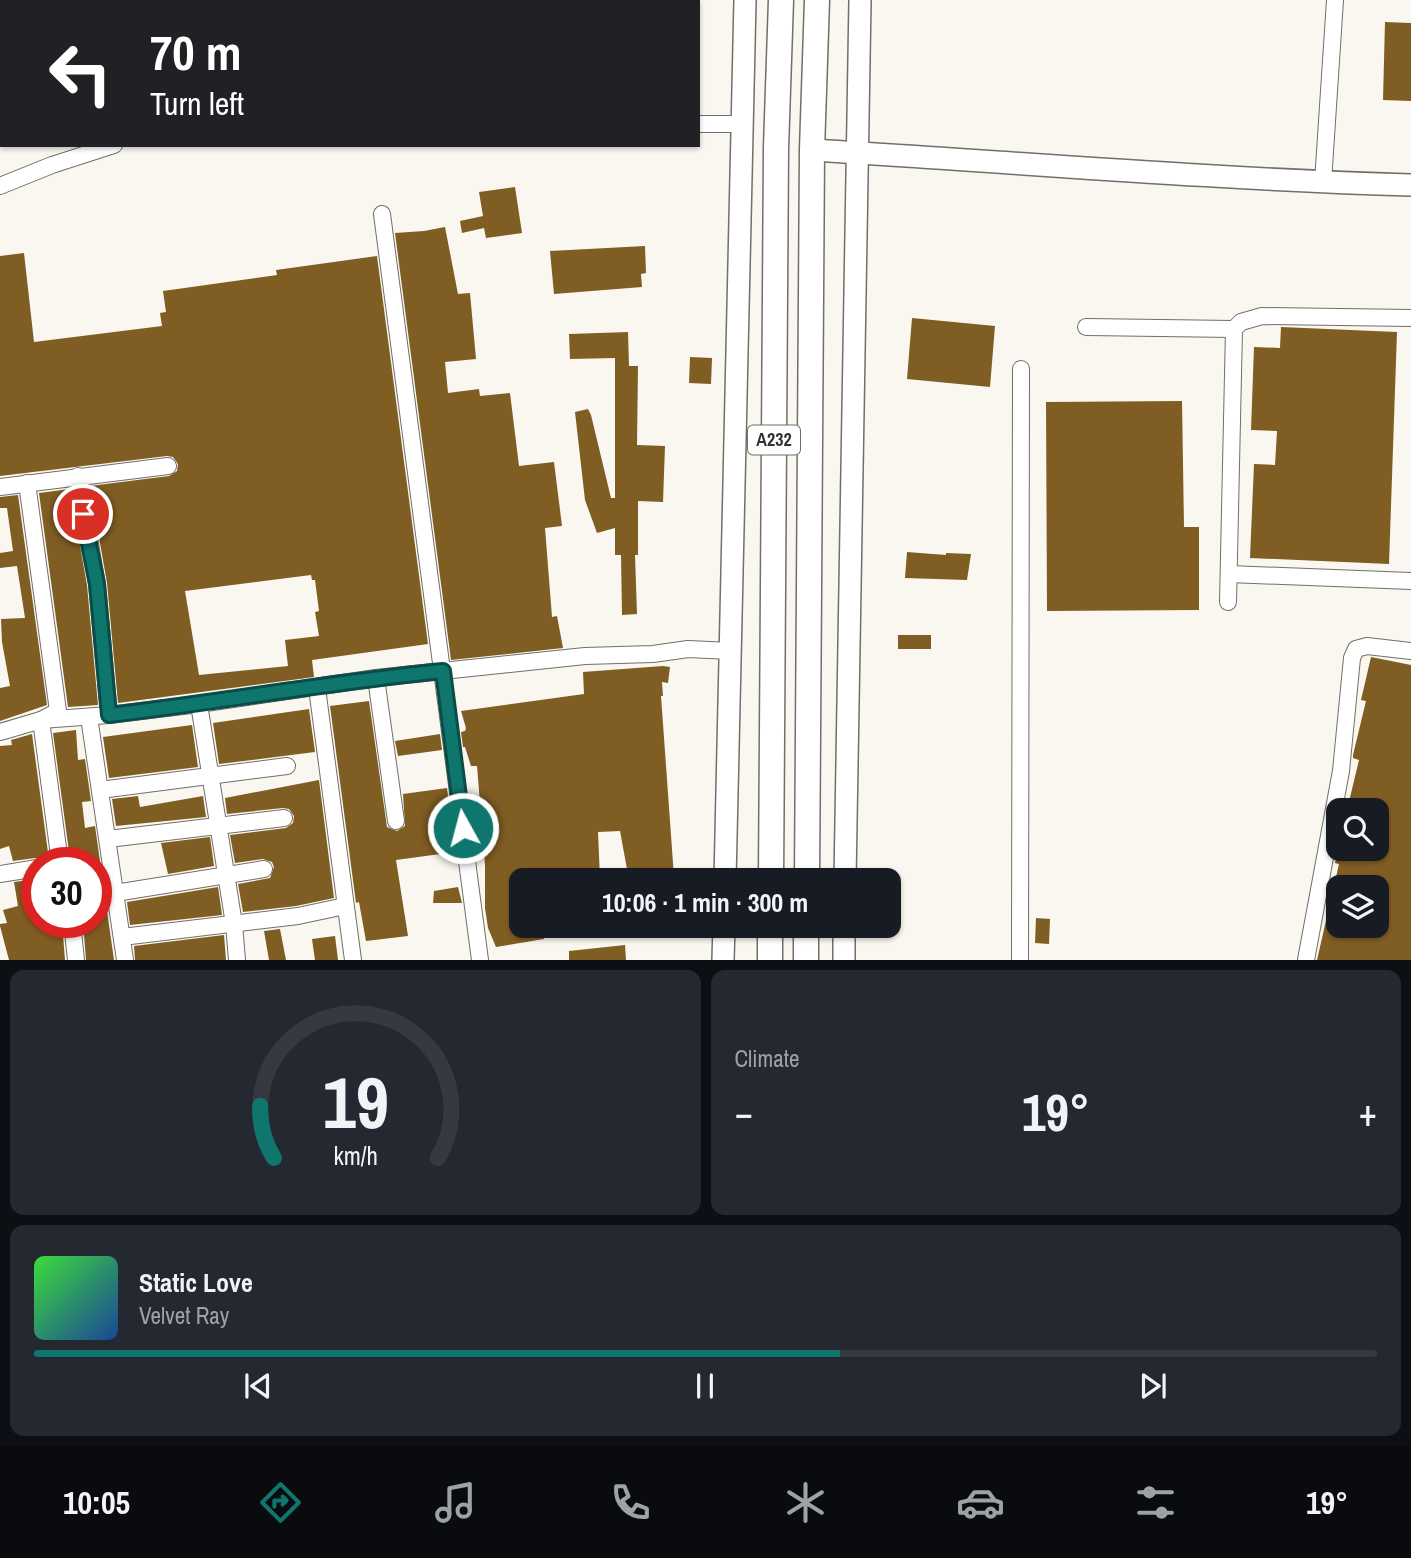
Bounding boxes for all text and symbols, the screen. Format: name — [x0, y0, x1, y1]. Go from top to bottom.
text: 70 m — [150, 19, 242, 85]
icon: left — [35, 28, 126, 119]
text: Turn left — [150, 82, 244, 125]
road number: A232 — [748, 426, 800, 454]
pin — [53, 484, 113, 544]
icon: arrive — [64, 495, 102, 533]
position arrow — [426, 791, 500, 865]
map controls — [1326, 798, 1389, 938]
button: search — [1326, 798, 1389, 861]
speed limit sign: 30 — [21, 847, 112, 938]
button: layers — [1326, 875, 1389, 938]
text: 10:06 · 1 min · 300 m — [602, 885, 808, 920]
text: Climate — [735, 1043, 799, 1074]
text: 19 — [322, 1054, 388, 1152]
text: 19° — [1022, 1077, 1090, 1147]
text: − — [735, 1087, 753, 1138]
text: + — [1359, 1087, 1377, 1138]
text: km/h — [333, 1139, 377, 1173]
text: Static Love — [139, 1265, 253, 1300]
text: Velvet Ray — [139, 1300, 229, 1331]
icon: previous — [239, 1367, 277, 1405]
icon: pause — [686, 1367, 724, 1405]
icon: next — [1134, 1367, 1172, 1405]
icon: directions — [256, 1478, 305, 1527]
icon: music — [431, 1478, 480, 1527]
icon: phone — [606, 1478, 655, 1527]
icon: climate — [781, 1478, 830, 1527]
icon: car — [956, 1478, 1005, 1527]
icon: filters — [1131, 1478, 1180, 1527]
text: 10:05 — [63, 1481, 130, 1524]
text: 19° — [1306, 1481, 1348, 1524]

